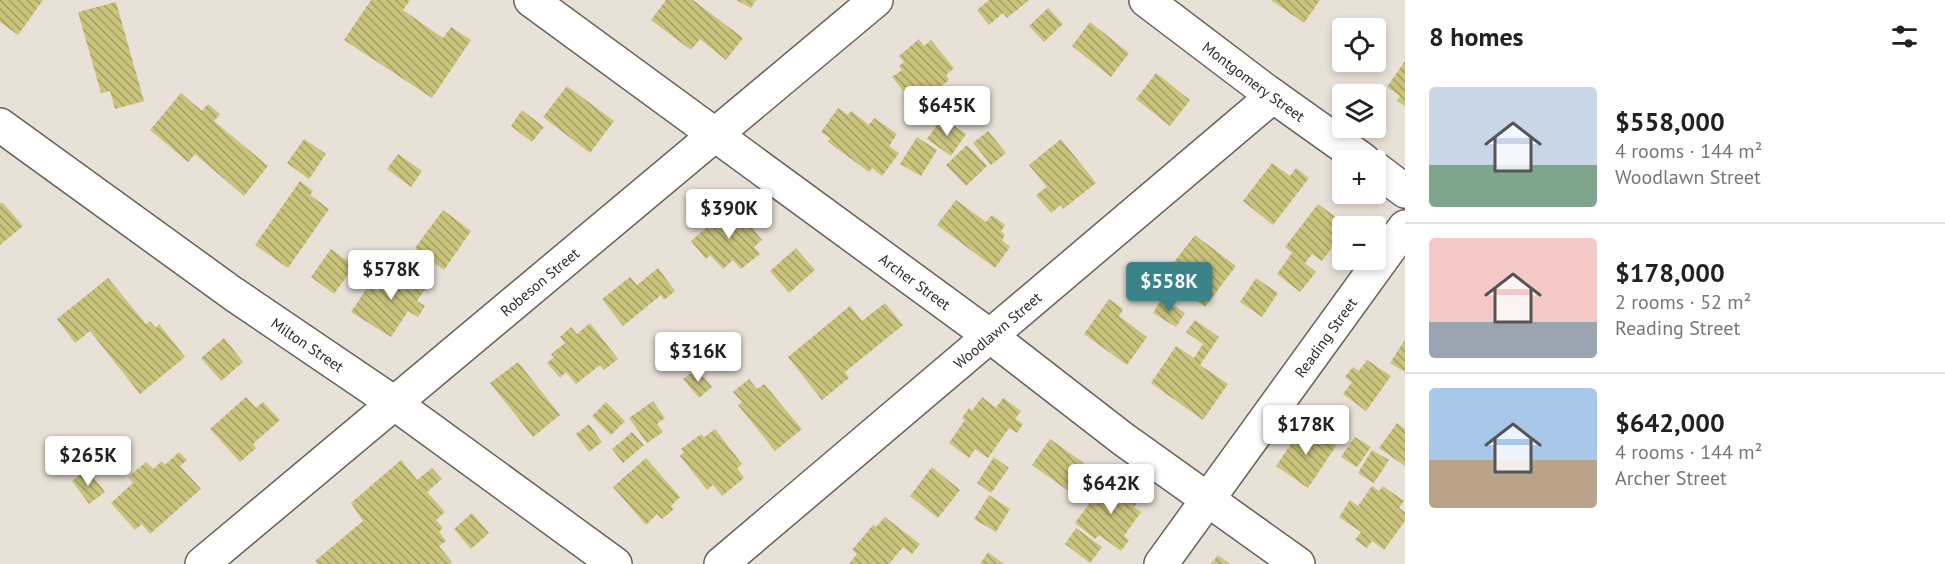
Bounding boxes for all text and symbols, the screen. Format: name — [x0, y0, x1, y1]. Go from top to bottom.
map controls — [1332, 18, 1386, 270]
button: locate — [1332, 18, 1386, 72]
text: 8 homes — [1429, 20, 1524, 53]
icon: filters — [1888, 20, 1921, 53]
street label: Montgomery Street — [1199, 37, 1309, 125]
button: layers — [1332, 84, 1386, 138]
pin: $645K — [905, 86, 989, 137]
text: $645K — [918, 92, 976, 118]
text: $558,000 — [1615, 105, 1725, 138]
icon: home — [1477, 111, 1549, 183]
text: 4 rooms · 144 m² — [1615, 138, 1762, 164]
button: + — [1332, 150, 1386, 204]
text: Woodlawn Street — [1615, 164, 1761, 190]
pin: $390K — [687, 189, 771, 240]
text: $390K — [700, 195, 758, 221]
button: − — [1332, 216, 1386, 270]
street label: Robeson Street — [496, 243, 583, 320]
street label: Archer Street — [876, 249, 955, 314]
pin: $578K — [349, 250, 433, 301]
text: $578K — [362, 256, 420, 282]
text: $178,000 — [1615, 256, 1725, 289]
pin: $558K — [1127, 262, 1211, 313]
icon: home — [1477, 262, 1549, 334]
text: $558K — [1140, 268, 1198, 294]
street label: Woodlawn Street — [949, 287, 1045, 373]
text: 2 rooms · 52 m² — [1615, 289, 1751, 315]
street label: Reading Street — [1290, 294, 1360, 381]
street label: Milton Street — [268, 313, 348, 376]
text: Reading Street — [1615, 315, 1740, 341]
pin: $316K — [656, 332, 740, 383]
text: $316K — [669, 338, 727, 364]
pin: $178K — [1264, 405, 1348, 456]
text: $642,000 — [1615, 406, 1725, 439]
text: $178K — [1277, 411, 1335, 437]
icon: home — [1477, 412, 1549, 484]
pin: $265K — [46, 436, 130, 487]
text: 4 rooms · 144 m² — [1615, 439, 1762, 465]
text: $265K — [59, 442, 117, 468]
pin: $642K — [1069, 464, 1153, 515]
text: Archer Street — [1615, 465, 1727, 491]
text: $642K — [1082, 470, 1140, 496]

